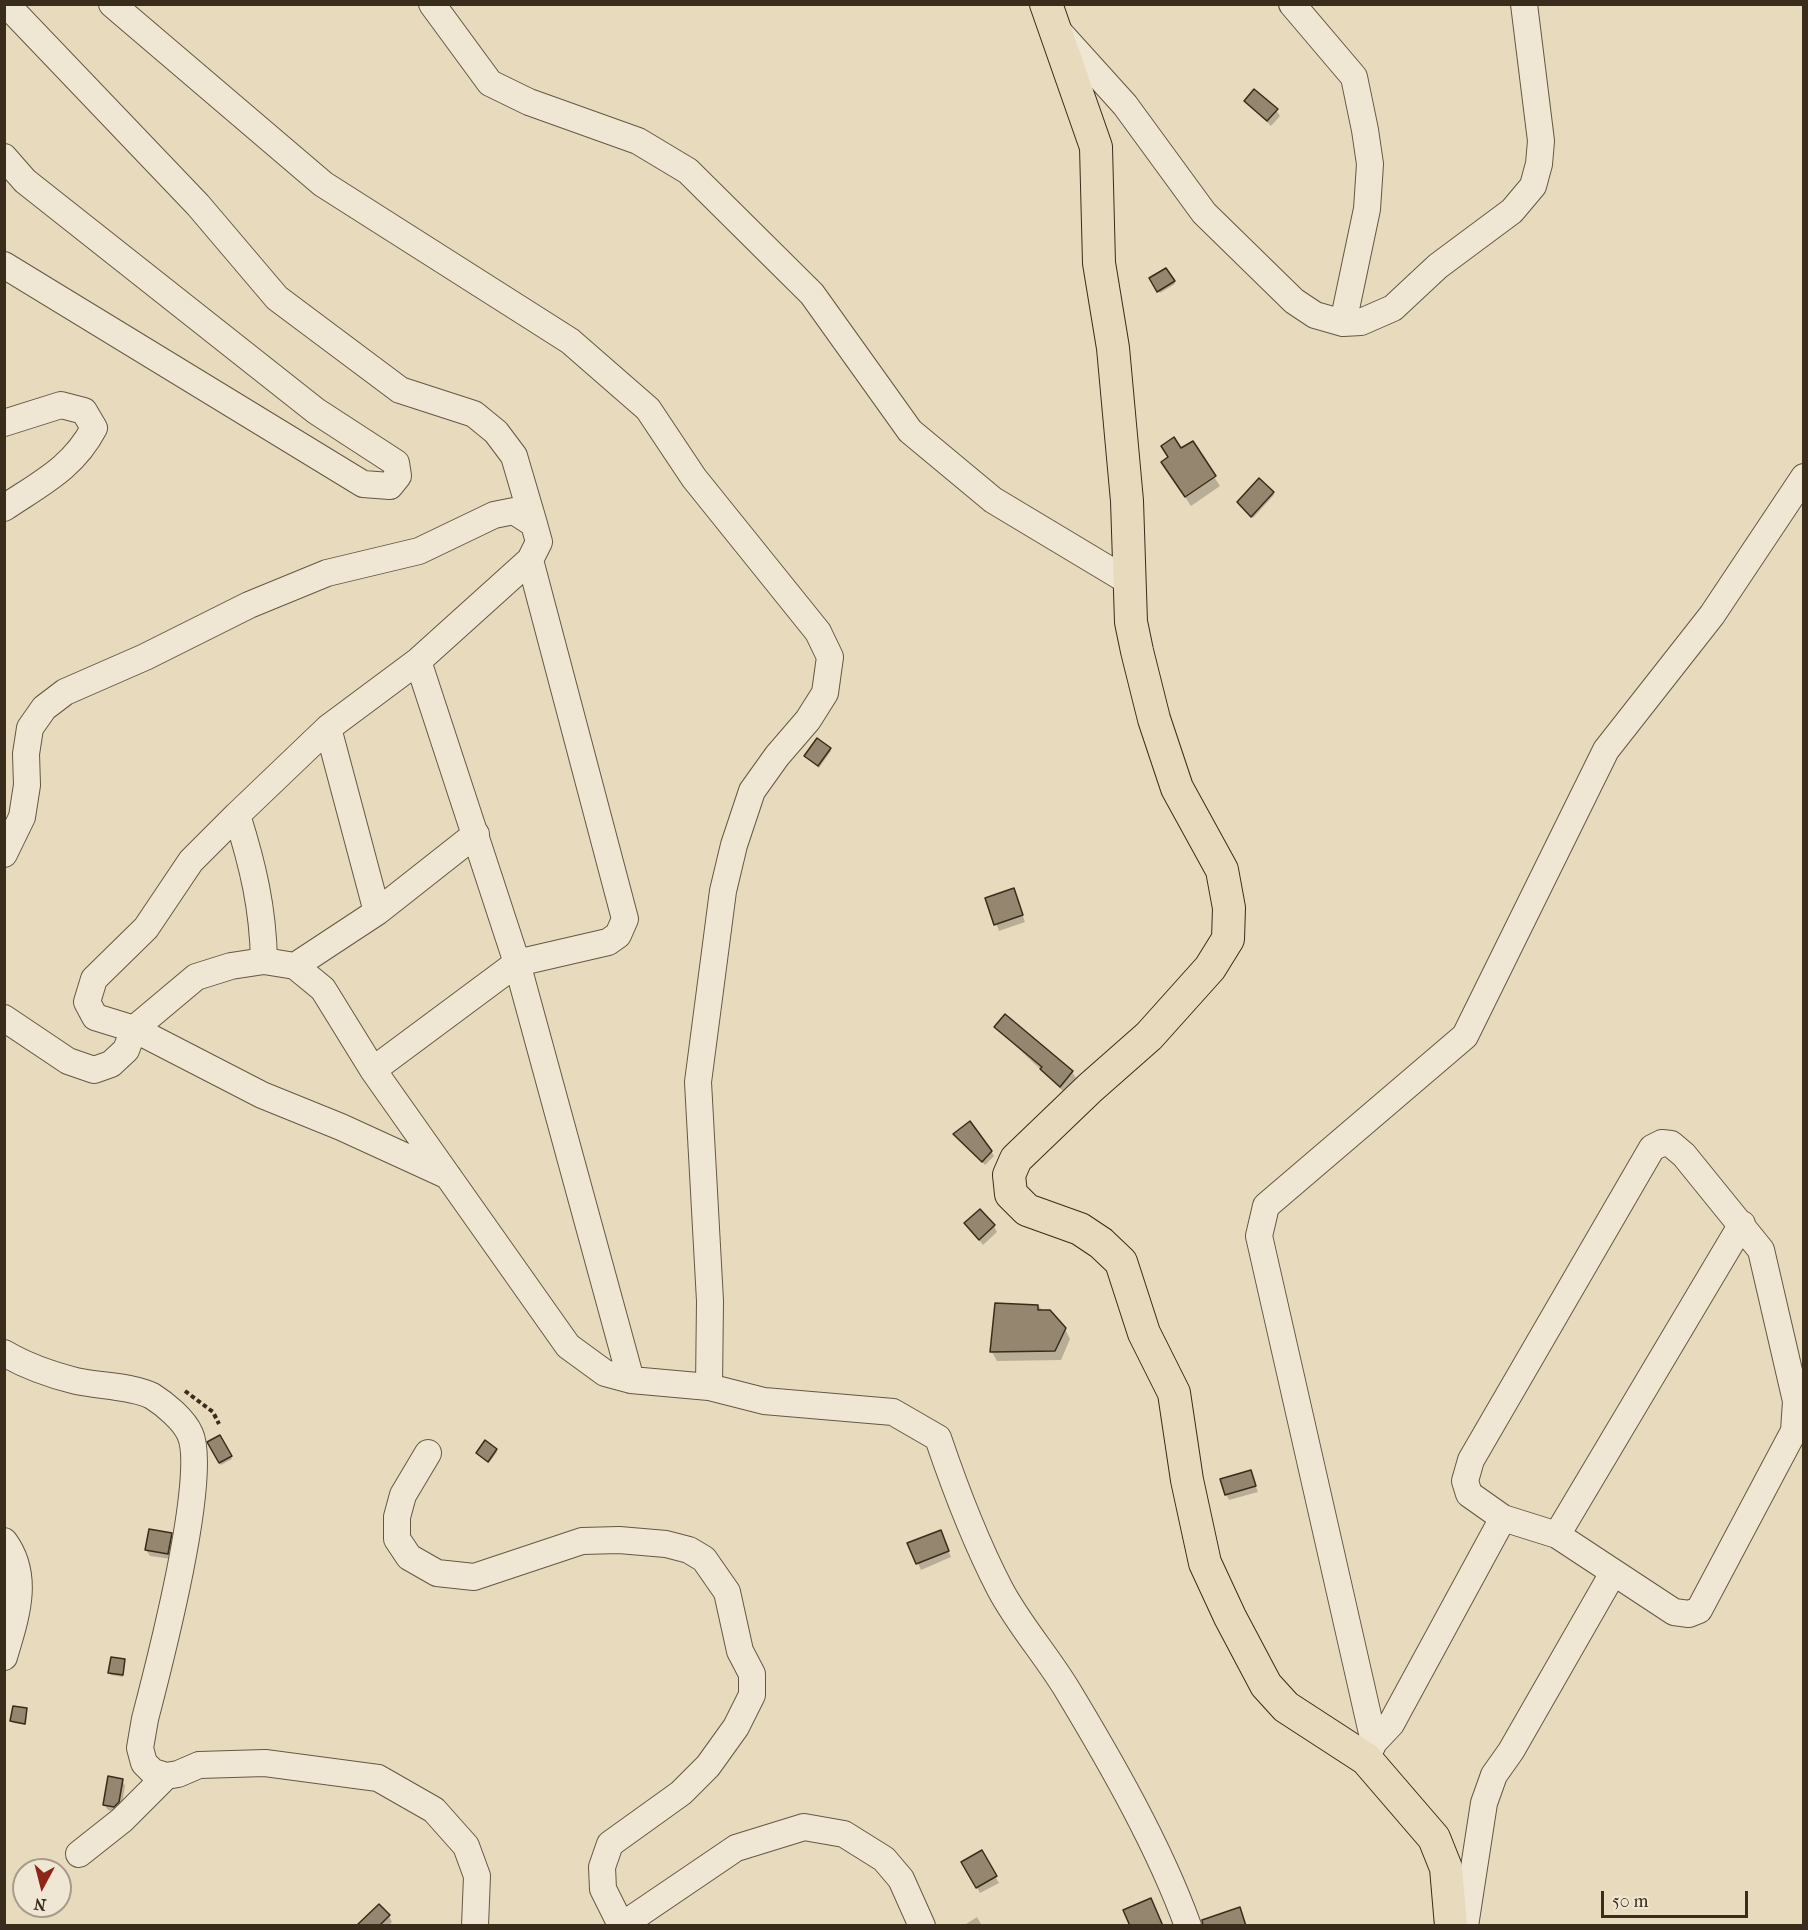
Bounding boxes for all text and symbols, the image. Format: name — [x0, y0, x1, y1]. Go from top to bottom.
north arrow — [12, 1858, 72, 1918]
scale bar — [1604, 1879, 1751, 1917]
text: 50 m — [1612, 1891, 1648, 1912]
text: N — [33, 1894, 47, 1915]

